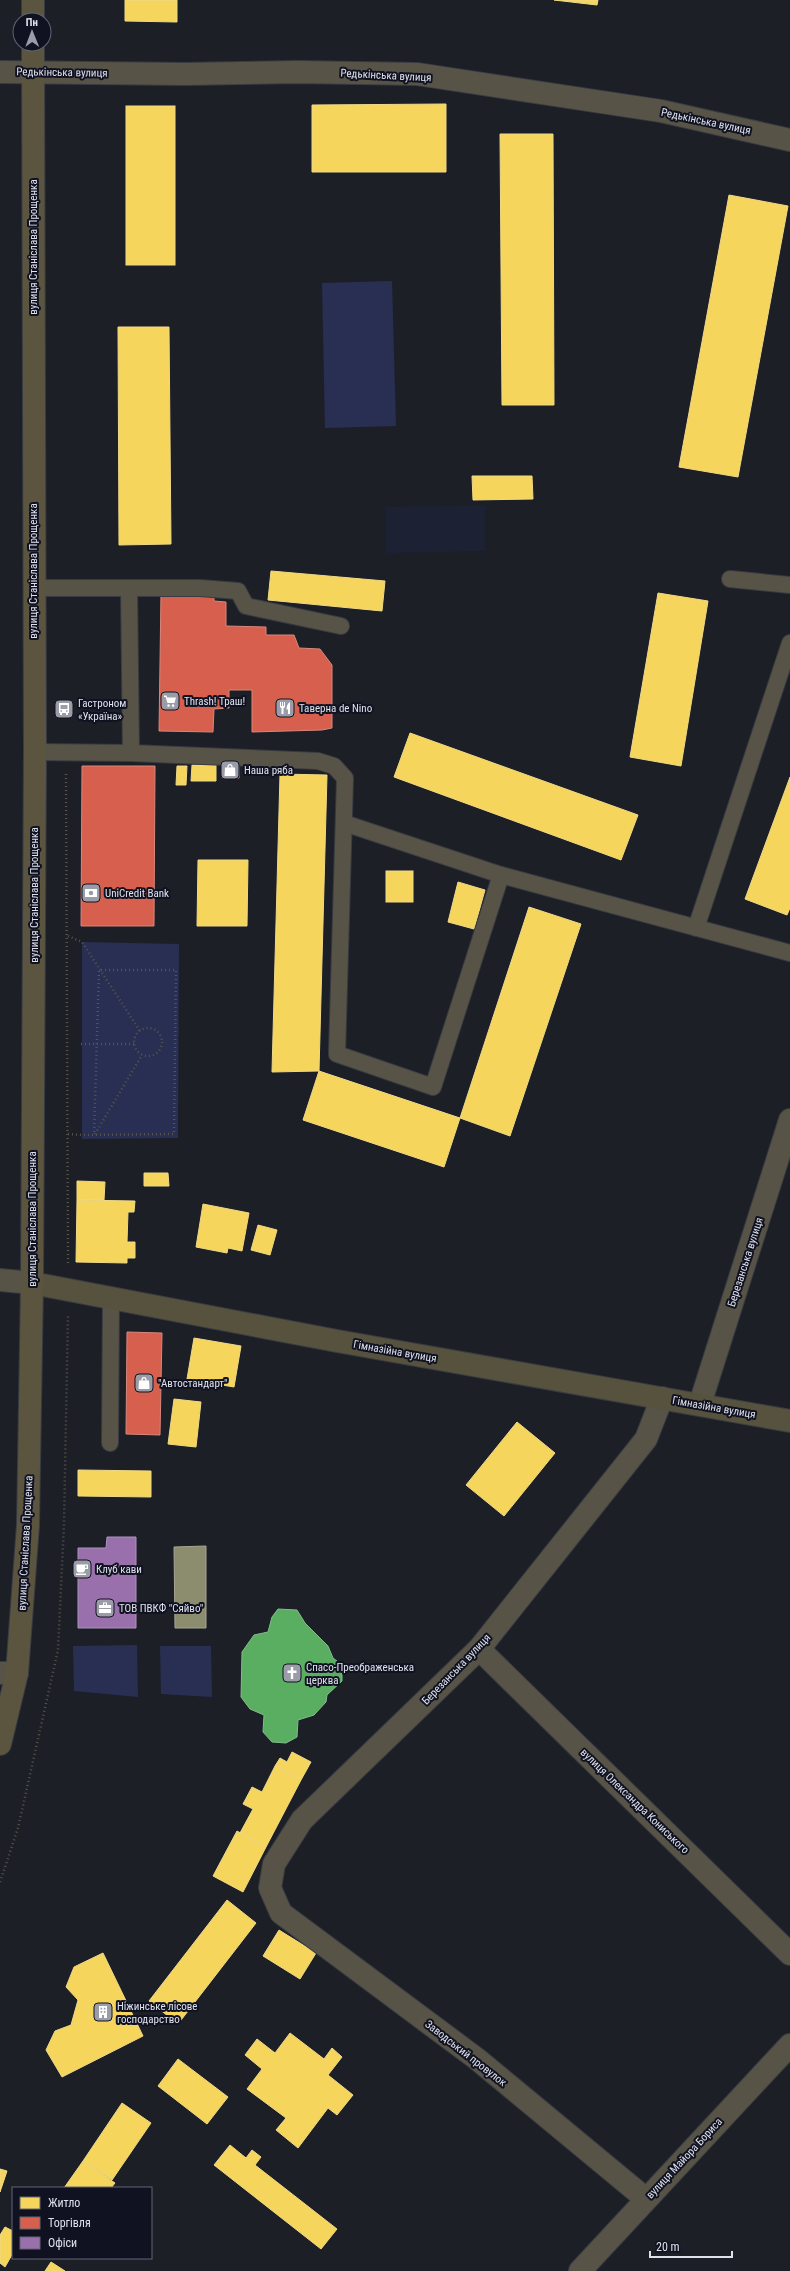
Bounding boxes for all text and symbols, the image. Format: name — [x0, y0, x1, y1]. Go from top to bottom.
north arrow — [12, 12, 52, 52]
text: Пн — [26, 16, 38, 29]
street label: Редькінська вулиця — [16, 65, 108, 80]
street label: Редькінська вулиця — [340, 67, 432, 84]
street label: Редькінська вулиця — [660, 106, 752, 137]
street label: вулиця Станіслава Прощенка — [27, 179, 40, 315]
street label: вулиця Станіслава Прощенка — [27, 503, 40, 639]
supermarket icon: Thrash! Траш! — [159, 690, 181, 712]
place label: Thrash! Траш! — [184, 695, 245, 708]
place label: Гастроном «Україна» — [78, 697, 126, 723]
restaurant icon: Таверна de Nino — [274, 697, 296, 719]
bus stop icon: Гастроном «Україна» — [53, 698, 75, 720]
place label: Таверна de Nino — [299, 702, 373, 715]
shop icon: Наша ряба — [219, 759, 241, 781]
place label: Наша ряба — [244, 764, 293, 777]
street label: вулиця Станіслава Прощенка — [28, 827, 41, 963]
bank icon: UniCredit Bank — [80, 882, 102, 904]
place label: UniCredit Bank — [105, 887, 169, 900]
street label: вулиця Станіслава Прощенка — [26, 1151, 39, 1287]
street label: Березанська вулиця — [725, 1216, 766, 1308]
street label: Гімназійна вулиця — [352, 1338, 438, 1365]
shop icon: "Автостандарт" — [133, 1372, 155, 1394]
place label: "Автостандарт" — [158, 1377, 228, 1390]
street label: Гімназійна вулиця — [671, 1394, 757, 1421]
street label: вулиця Станіслава Прощенка — [15, 1475, 36, 1611]
cafe icon: Клуб кави — [71, 1558, 93, 1580]
place label: Клуб кави — [96, 1563, 142, 1576]
office icon: ТОВ ПВКФ "Сяйво" — [94, 1597, 116, 1619]
place label: ТОВ ПВКФ "Сяйво" — [119, 1602, 203, 1615]
street label: Березанська вулиця — [419, 1631, 493, 1707]
place label: Спасо-Преображенська церква — [306, 1661, 414, 1687]
church icon: Спасо-Преображенська церква — [281, 1662, 303, 1684]
street label: вулиця Олександра Кониського — [578, 1746, 692, 1857]
place label: Ніжинське лісове господарство — [117, 2000, 198, 2026]
building icon: Ніжинське лісове господарство — [92, 2001, 114, 2023]
street label: Заводський провулок — [422, 2018, 510, 2090]
street label: вулиця Майора Бориса — [644, 2115, 725, 2201]
legend — [12, 2187, 152, 2259]
text: Житло — [48, 2196, 80, 2210]
text: Торгівля — [48, 2216, 91, 2230]
scale bar — [650, 2233, 732, 2259]
text: Офіси — [48, 2236, 77, 2250]
text: 20 m — [656, 2240, 680, 2254]

